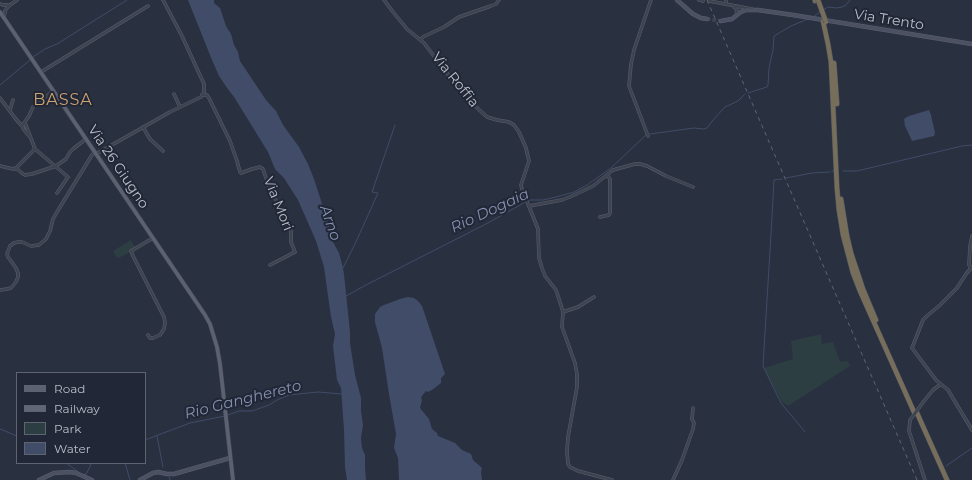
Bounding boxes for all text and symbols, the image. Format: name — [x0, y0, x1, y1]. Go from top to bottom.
street label: Via Trento — [853, 6, 925, 34]
street label: Via Roffia — [428, 49, 482, 111]
district label: BASSA — [33, 90, 93, 110]
street label: Via 26 Giugno — [84, 122, 152, 212]
street label: Via Mori — [260, 175, 296, 233]
water label: Rio Dogaia — [448, 185, 532, 237]
water label: Arno — [316, 203, 344, 243]
legend — [16, 372, 146, 464]
water label: Rio Ganghereto — [183, 377, 303, 423]
text: Road — [54, 381, 85, 396]
text: Railway — [54, 401, 100, 416]
text: Park — [54, 421, 81, 436]
text: Water — [54, 441, 90, 456]

